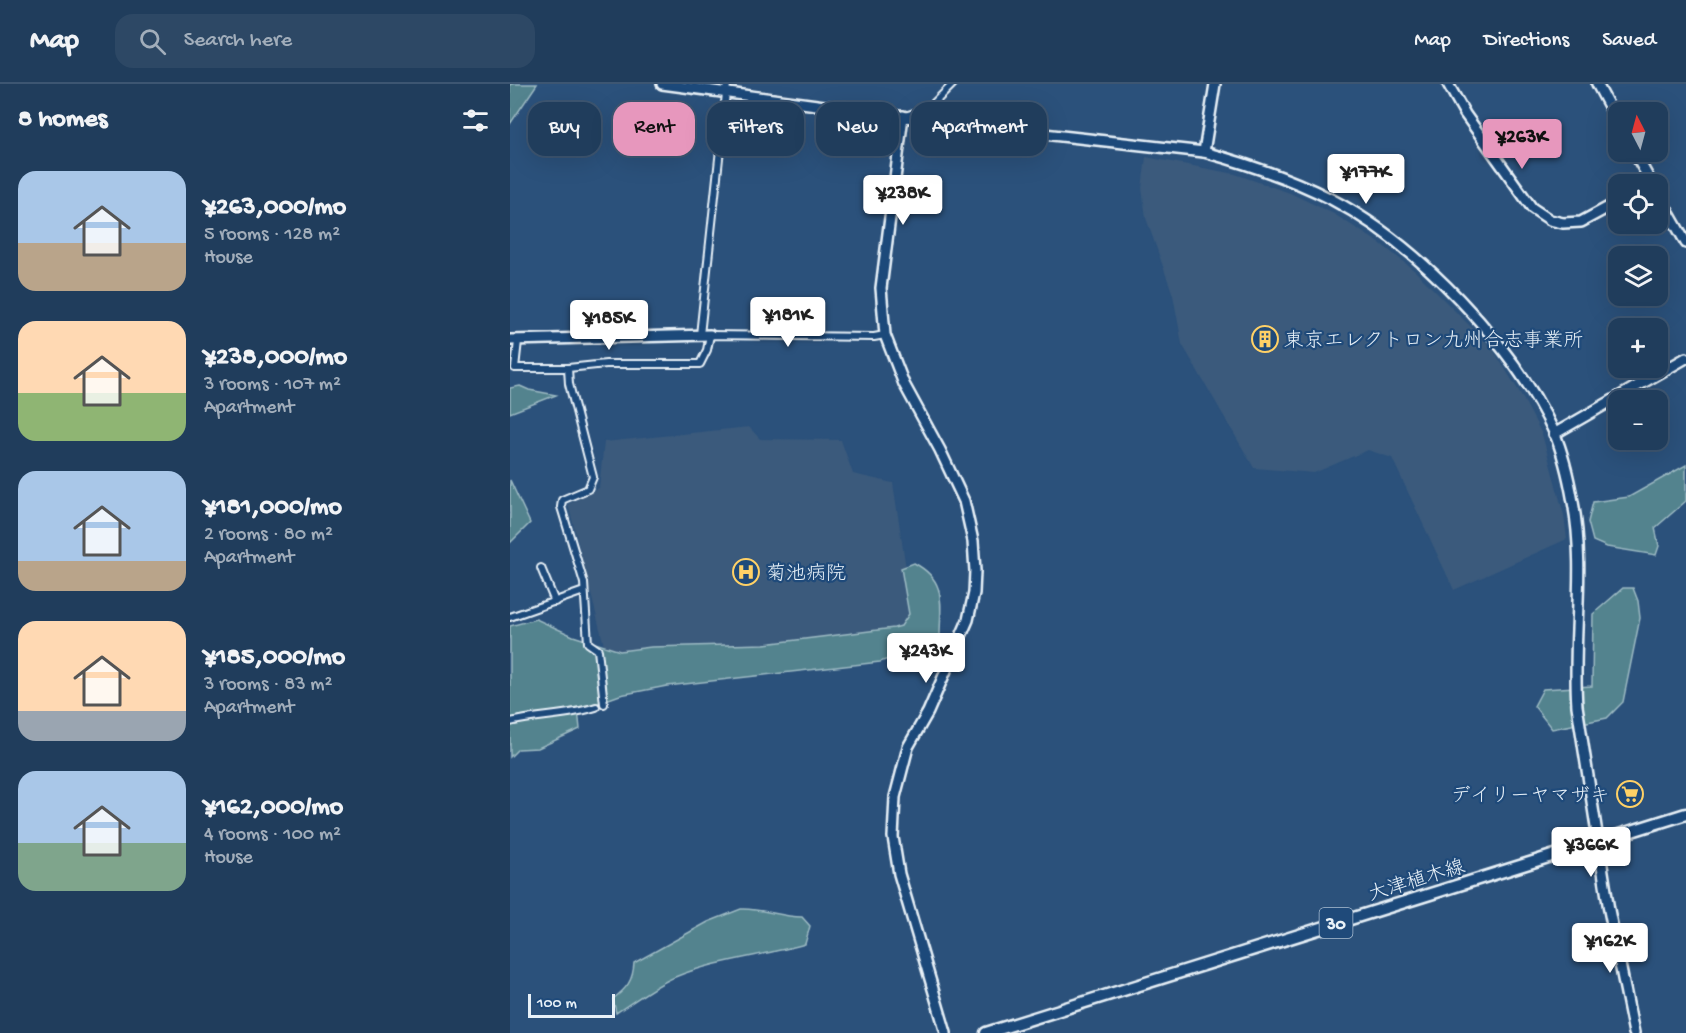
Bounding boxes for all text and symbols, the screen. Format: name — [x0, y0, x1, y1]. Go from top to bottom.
search box — [115, 14, 535, 68]
text: Map — [30, 25, 79, 58]
icon: search — [136, 25, 169, 58]
text: Search here — [184, 28, 292, 54]
text: Map — [1414, 29, 1451, 54]
text: Directions — [1484, 29, 1569, 54]
text: Saved — [1602, 29, 1656, 54]
chip: Buy — [528, 102, 601, 156]
chip: Rent — [613, 102, 695, 156]
chip: Filters — [707, 102, 804, 156]
chip: New — [816, 102, 899, 156]
chip: Apartment — [911, 102, 1047, 156]
north arrow — [1608, 102, 1668, 162]
map controls — [1608, 102, 1668, 450]
icon: filters — [459, 104, 492, 137]
text: 8 homes — [18, 105, 107, 136]
pin: ¥263K — [1480, 119, 1564, 170]
text: ¥263K — [1497, 127, 1547, 150]
pin: ¥177K — [1324, 154, 1408, 205]
text: ¥177K — [1341, 162, 1391, 185]
button: locate — [1608, 174, 1668, 234]
pin: ¥238K — [861, 175, 945, 226]
text: ¥238K — [877, 183, 929, 206]
text: ¥263,000/mo — [204, 193, 346, 224]
icon: home — [66, 195, 138, 267]
text: 5 rooms · 128 m² — [204, 224, 340, 247]
button: layers — [1608, 246, 1668, 306]
text: House — [204, 247, 253, 270]
pin: ¥181K — [746, 297, 830, 348]
pin: ¥185K — [567, 300, 651, 351]
text: ¥181K — [764, 305, 812, 328]
text: ¥185K — [584, 308, 634, 331]
button: + — [1608, 318, 1668, 378]
building icon: 東京エレクトロン九州合志事業所 — [1250, 324, 1280, 354]
place label: 東京エレクトロン九州合志事業所 — [1284, 329, 1583, 354]
text: ¥238,000/mo — [204, 343, 347, 374]
icon: home — [66, 345, 138, 417]
text: 3 rooms · 107 m² — [204, 374, 341, 397]
button: − — [1608, 390, 1668, 450]
text: Apartment — [204, 397, 294, 420]
text: ¥181,000/mo — [204, 493, 342, 524]
icon: home — [66, 495, 138, 567]
text: 2 rooms · 80 m² — [204, 524, 333, 547]
text: Apartment — [204, 547, 294, 570]
hospital icon: 菊池病院 — [731, 557, 761, 587]
place label: 菊池病院 — [766, 562, 846, 587]
pin: ¥243K — [884, 633, 968, 684]
text: ¥243K — [901, 641, 951, 664]
text: ¥185,000/mo — [204, 643, 345, 674]
icon: home — [66, 645, 138, 717]
text: 3 rooms · 83 m² — [204, 674, 332, 697]
text: Apartment — [204, 697, 294, 720]
supermarket icon: デイリーヤマザキ — [1615, 779, 1645, 809]
place label: デイリーヤマザキ — [1451, 785, 1610, 809]
text: ¥162,000/mo — [204, 793, 343, 824]
icon: home — [66, 795, 138, 867]
text: 4 rooms · 100 m² — [204, 824, 341, 847]
pin: ¥366K — [1549, 827, 1633, 878]
text: ¥366K — [1566, 835, 1616, 858]
text: House — [204, 847, 253, 870]
street label: 大津植木線 — [1365, 855, 1468, 908]
road number: 30 — [1320, 908, 1352, 938]
pin: ¥162K — [1568, 923, 1652, 974]
text: ¥162K — [1586, 931, 1634, 954]
scale bar — [528, 991, 615, 1018]
text: 100 m — [537, 995, 577, 1014]

